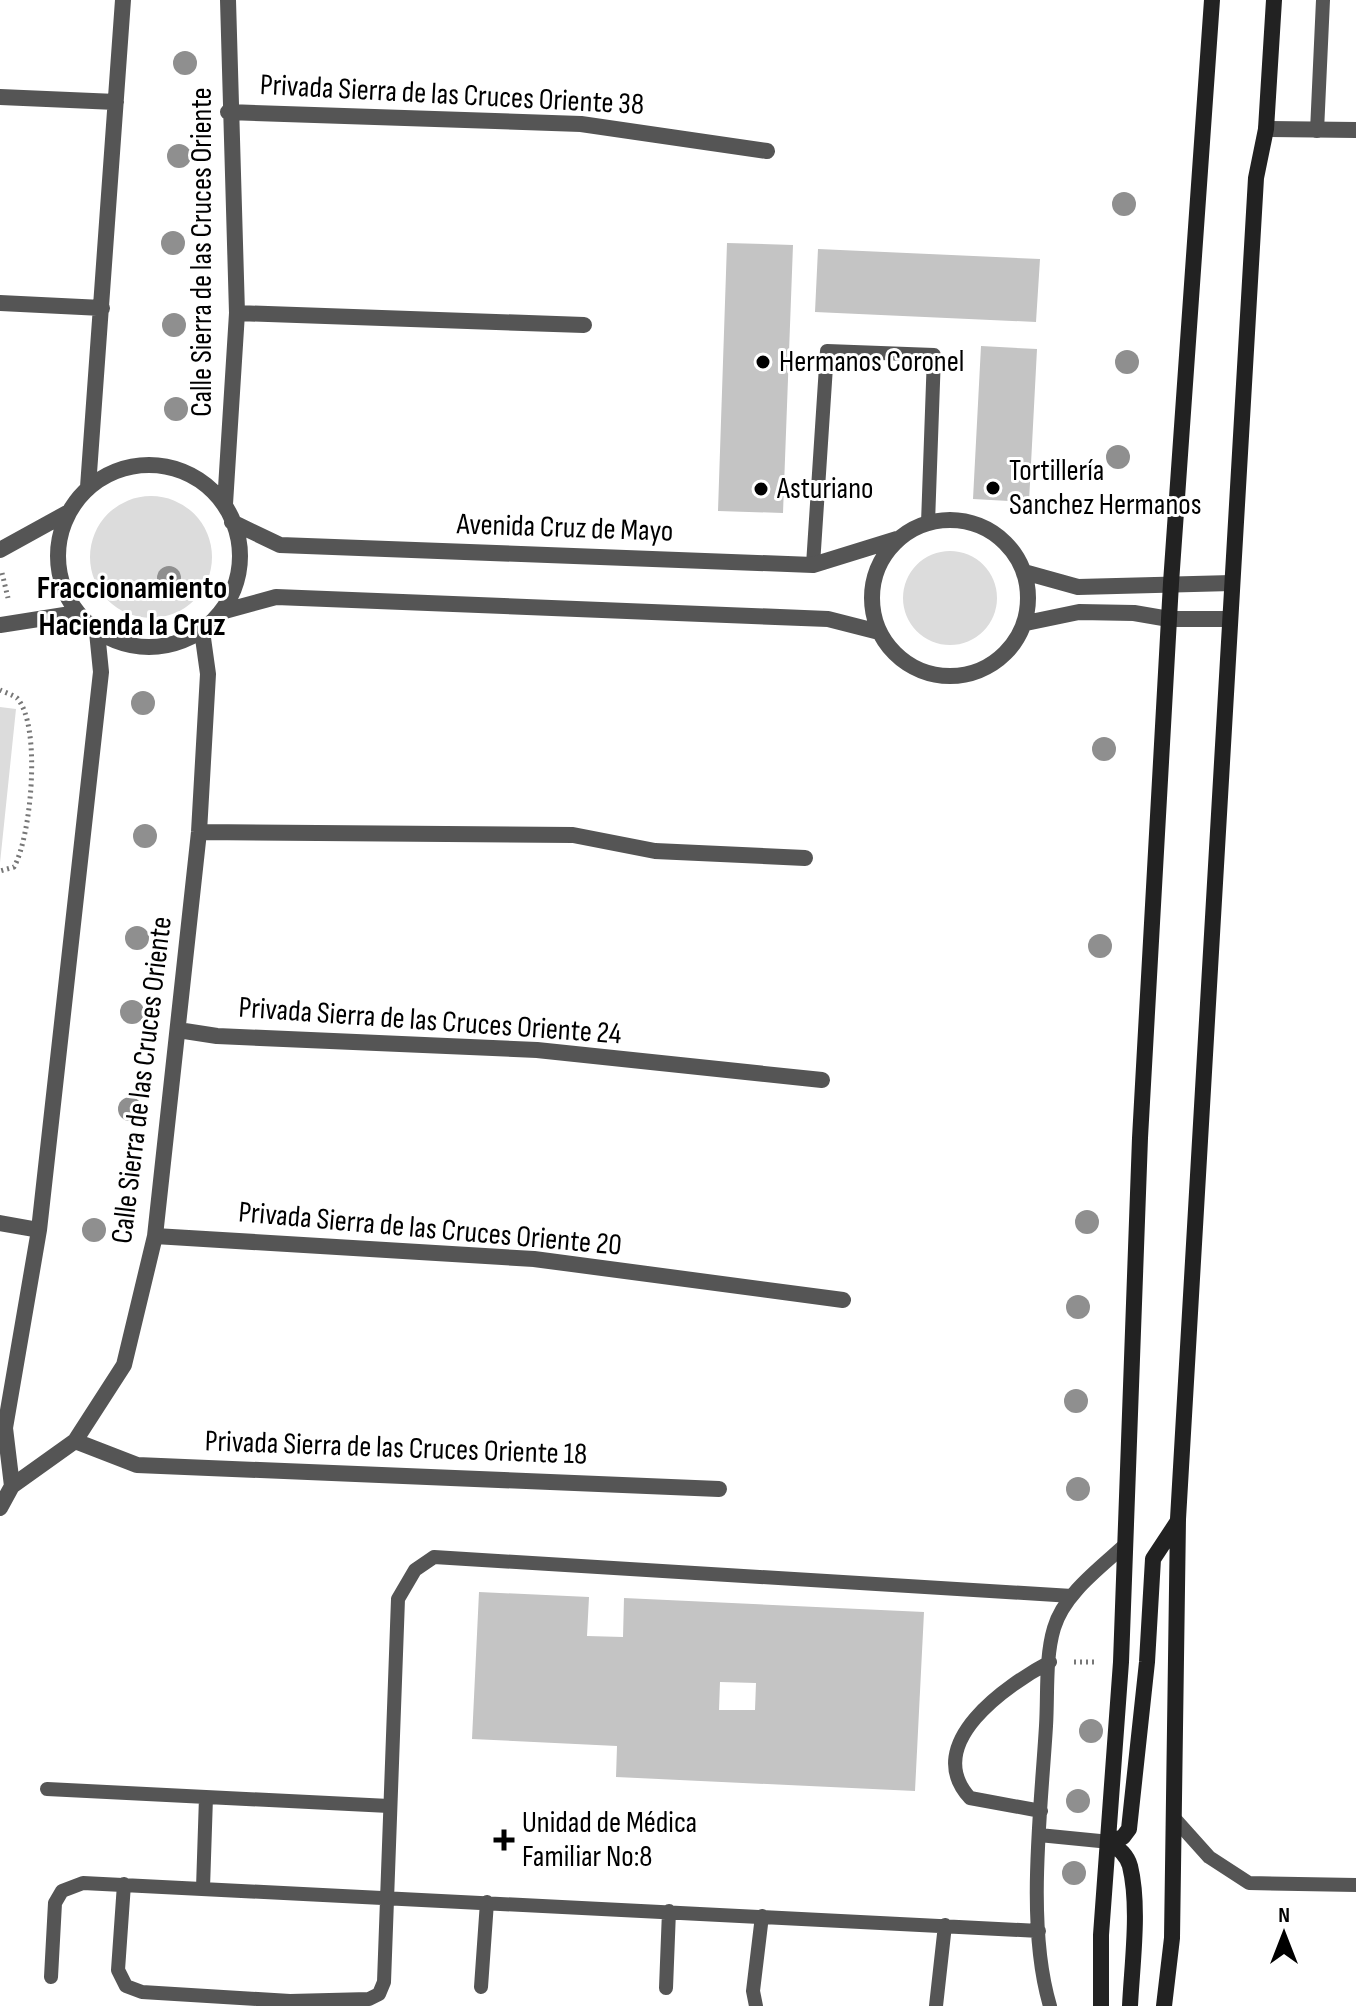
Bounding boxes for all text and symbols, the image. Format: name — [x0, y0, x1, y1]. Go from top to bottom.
street label: Privada Sierra de las Cruces Oriente 38 — [259, 67, 645, 123]
street label: Calle Sierra de las Cruces Oriente — [184, 87, 220, 417]
place label: Hermanos Coronel — [779, 344, 964, 380]
marker: Hermanos Coronel — [754, 353, 772, 371]
place label: Tortillería Sanchez Hermanos — [1009, 453, 1201, 523]
place label: Asturiano — [776, 471, 873, 507]
marker: Tortillería Sanchez Hermanos — [984, 479, 1002, 497]
marker: Asturiano — [752, 480, 770, 498]
street label: Avenida Cruz de Mayo — [455, 506, 674, 550]
district label: Fraccionamiento Hacienda la Cruz — [37, 569, 227, 645]
street label: Calle Sierra de las Cruces Oriente — [104, 914, 180, 1246]
street label: Privada Sierra de las Cruces Oriente 24 — [237, 990, 623, 1052]
street label: Privada Sierra de las Cruces Oriente 20 — [237, 1194, 623, 1264]
street label: Privada Sierra de las Cruces Oriente 18 — [204, 1423, 588, 1473]
place label: Unidad de Médica Familiar No:8 — [522, 1805, 697, 1875]
marker: Unidad de Médica Familiar No:8 — [493, 1829, 515, 1851]
north arrow — [1244, 1894, 1324, 1974]
text: N — [1278, 1902, 1290, 1929]

